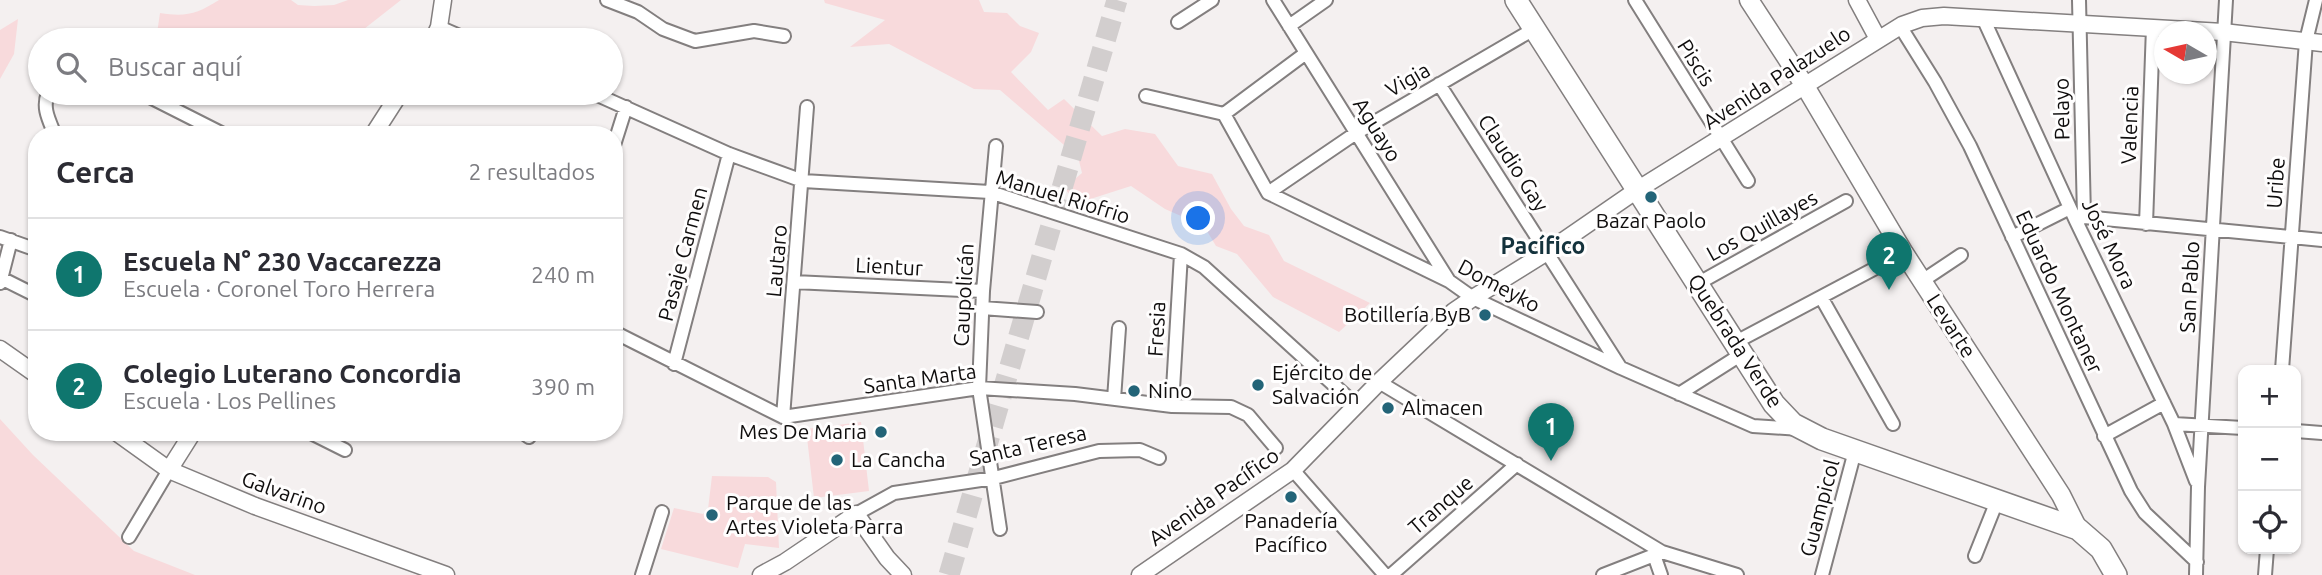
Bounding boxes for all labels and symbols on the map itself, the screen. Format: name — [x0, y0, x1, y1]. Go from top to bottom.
street label: Avenida Palazuelo — [1698, 21, 1855, 134]
north arrow — [2154, 21, 2217, 84]
street label: Piscis — [1673, 35, 1720, 90]
street label: Vigia — [1381, 57, 1434, 101]
street label: Pelayo — [2048, 78, 2074, 140]
street label: Valencia — [2116, 85, 2142, 165]
street label: Aguayo — [1349, 93, 1407, 166]
street label: Claudio Gay — [1474, 110, 1554, 215]
street label: Uribe — [2261, 157, 2289, 209]
street label: Manuel Riofrio — [993, 164, 1133, 228]
street label: Pasaje Carmen — [653, 184, 711, 323]
street label: Los Quillayes — [1702, 185, 1821, 265]
marker: Bazar Paolo — [1643, 189, 1659, 205]
street label: José Mora — [2078, 195, 2142, 293]
your location — [1181, 201, 1215, 235]
street label: Eduardo Montaner — [2012, 206, 2108, 377]
place label: Bazar Paolo — [1596, 208, 1706, 232]
street label: Lautaro — [761, 224, 791, 298]
pin: 2 — [1866, 232, 1912, 290]
district label: Pacífico — [1501, 233, 1585, 258]
street label: San Pablo — [2175, 240, 2203, 333]
street label: Caupolicán — [948, 243, 978, 347]
street label: Lientur — [855, 252, 923, 280]
street label: Domeyko — [1454, 254, 1545, 317]
street label: Quebrada Verde — [1684, 269, 1788, 412]
street label: Levarte — [1922, 289, 1981, 362]
street label: Fresia — [1143, 301, 1169, 357]
place label: Botillería ByB — [1344, 302, 1471, 326]
marker: Botillería ByB — [1477, 307, 1493, 323]
street label: Santa Marta — [862, 358, 978, 398]
place label: Ejército de Salvación — [1272, 360, 1372, 408]
marker: Ejército de Salvación — [1250, 377, 1266, 393]
place label: Nino — [1148, 378, 1192, 402]
marker: Nino — [1126, 383, 1142, 399]
place label: Almacen — [1402, 395, 1483, 419]
marker: Almacen — [1380, 400, 1396, 416]
pin: 1 — [1528, 403, 1574, 461]
place label: Mes De Maria — [739, 419, 867, 443]
street label: Santa Teresa — [967, 420, 1089, 470]
marker: Mes De Maria — [873, 424, 889, 440]
street label: Avenida Pacífico — [1144, 442, 1283, 550]
place label: La Cancha — [851, 447, 946, 471]
marker: La Cancha — [829, 452, 845, 468]
street label: Guampicol — [1795, 456, 1844, 559]
street label: Galvarino — [239, 466, 330, 518]
street label: Tranque — [1403, 470, 1477, 539]
marker: Panadería Pacífico — [1283, 489, 1299, 505]
place label: Parque de las Artes Violeta Parra — [726, 490, 904, 538]
marker: Parque de las Artes Violeta Parra — [704, 507, 720, 523]
place label: Panadería Pacífico — [1244, 508, 1338, 556]

